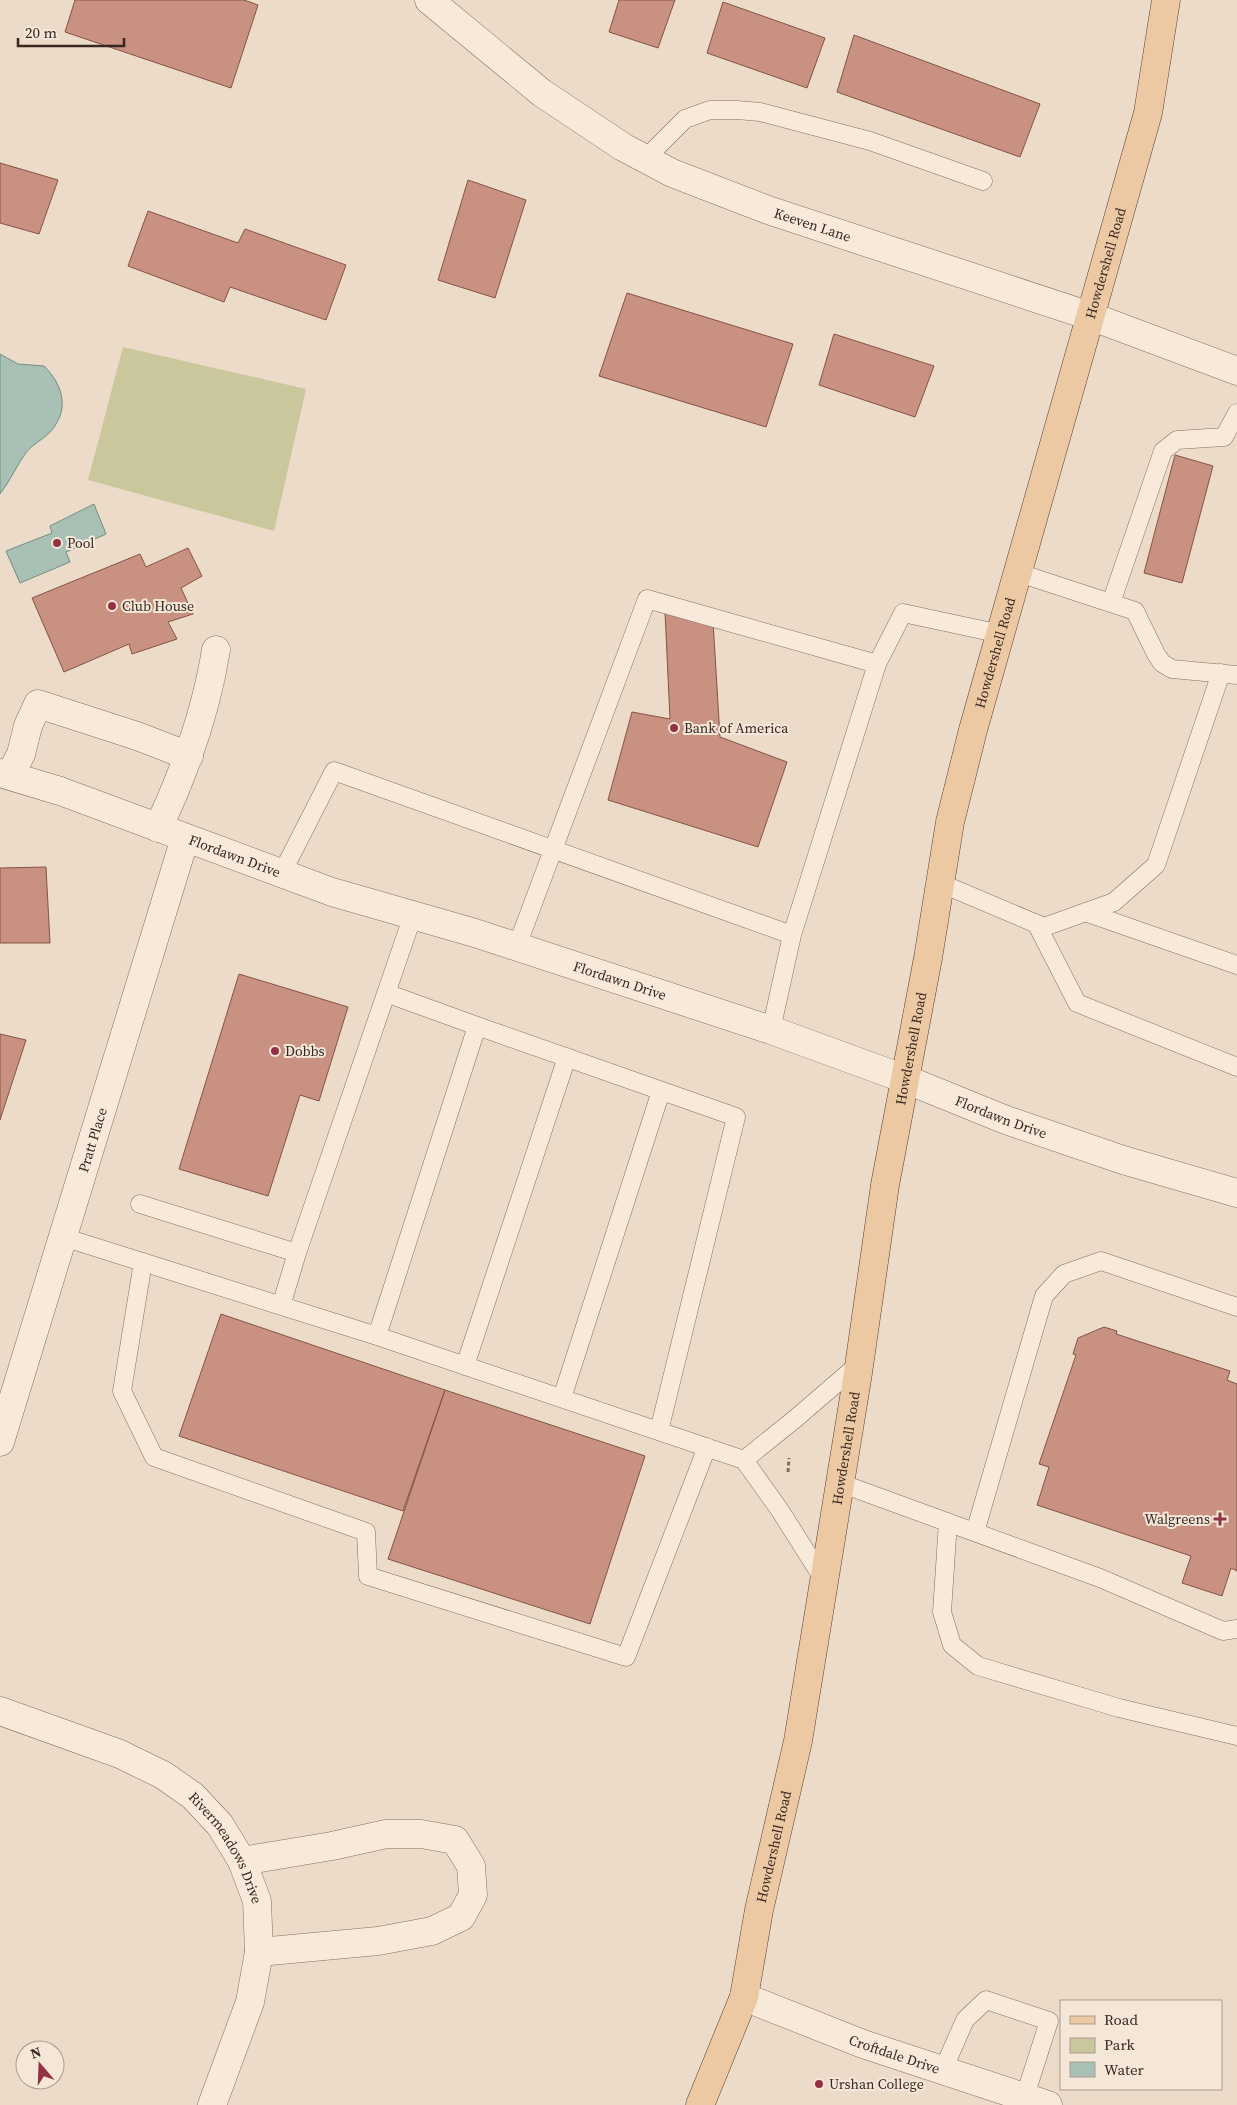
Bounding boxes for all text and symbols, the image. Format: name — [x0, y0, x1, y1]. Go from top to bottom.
scale bar — [18, 15, 124, 47]
text: 20 m — [25, 22, 57, 43]
street label: Keeven Lane — [772, 203, 854, 247]
street label: Howdershell Road — [1080, 205, 1131, 321]
place label: Pool — [67, 533, 94, 553]
marker: Pool — [51, 537, 63, 549]
street label: Howdershell Road — [970, 595, 1020, 711]
place label: Club House — [122, 596, 194, 616]
marker: Club House — [106, 600, 118, 612]
place label: Bank of America — [684, 718, 789, 738]
marker: Bank of America — [668, 722, 680, 734]
street label: Flordawn Drive — [186, 830, 284, 882]
street label: Flordawn Drive — [571, 956, 669, 1005]
street label: Howdershell Road — [890, 990, 931, 1107]
place label: Dobbs — [285, 1041, 325, 1061]
marker: Dobbs — [269, 1045, 281, 1057]
street label: Flordawn Drive — [952, 1090, 1050, 1143]
street label: Pratt Place — [73, 1105, 112, 1175]
street label: Howdershell Road — [827, 1390, 865, 1506]
place label: Walgreens — [1144, 1509, 1210, 1529]
marker: Walgreens — [1214, 1513, 1226, 1525]
street label: Rivermeadows Drive — [184, 1787, 267, 1906]
street label: Howdershell Road — [751, 1788, 796, 1905]
legend — [1060, 2000, 1222, 2090]
text: Road — [1104, 2009, 1138, 2030]
street label: Croftdale Drive — [846, 2029, 942, 2079]
text: Park — [1104, 2034, 1136, 2055]
north arrow — [15, 2040, 65, 2090]
text: N — [28, 2042, 44, 2064]
text: Water — [1104, 2059, 1145, 2080]
place label: Urshan College — [829, 2074, 924, 2094]
marker: Urshan College — [813, 2078, 825, 2090]

